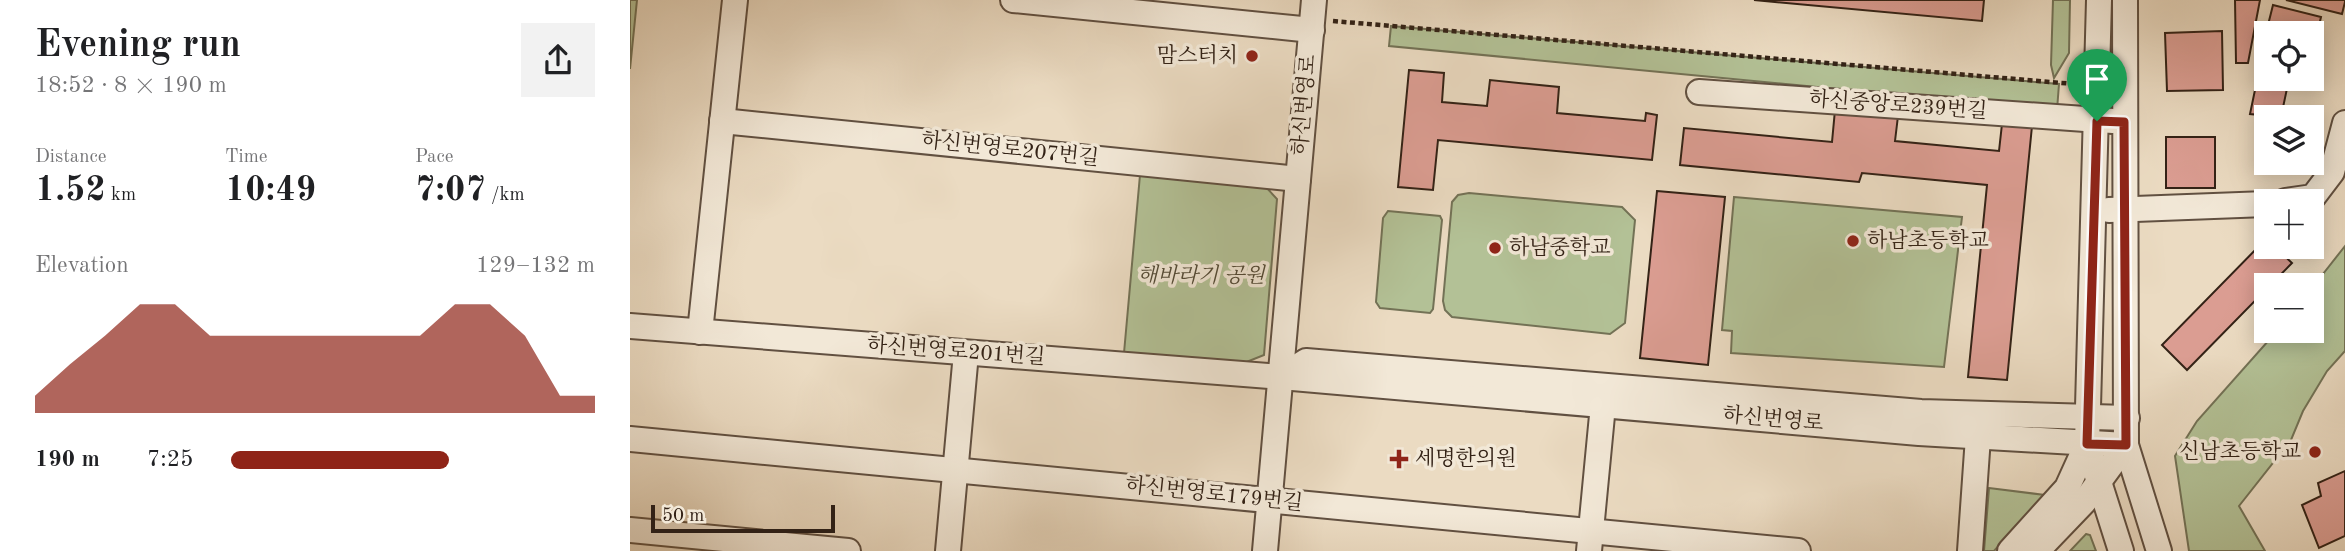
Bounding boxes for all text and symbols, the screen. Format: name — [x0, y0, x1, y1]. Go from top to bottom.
map controls — [2254, 21, 2324, 343]
button: locate — [2254, 21, 2324, 91]
button: share — [521, 23, 595, 97]
text: Evening run — [35, 27, 241, 65]
place label: 맘스터치 — [1157, 44, 1238, 67]
marker: 맘스터치 — [1244, 48, 1260, 64]
pin — [2067, 49, 2127, 121]
street label: 하신번영로 — [1288, 53, 1320, 156]
icon: arrive — [2078, 60, 2116, 98]
text: 18:52 · 8 × 190 m — [35, 74, 227, 97]
street label: 하신중앙로239번길 — [1808, 87, 1988, 123]
button: layers — [2254, 105, 2324, 175]
street label: 하신번영로207번길 — [920, 128, 1100, 170]
text: Distance — [35, 148, 107, 167]
text: Time — [225, 148, 268, 167]
text: Pace — [415, 148, 454, 167]
text: 1.52 — [35, 173, 106, 208]
text: 10:49 — [225, 173, 316, 208]
text: 7:07 — [415, 173, 486, 208]
text: km — [106, 186, 136, 205]
text: /km — [486, 186, 525, 205]
button: + — [2254, 189, 2324, 259]
place label: 하남초등학교 — [1867, 229, 1989, 252]
marker: 하남초등학교 — [1845, 233, 1861, 249]
place label: 하남중학교 — [1509, 236, 1610, 259]
marker: 하남중학교 — [1487, 240, 1503, 256]
text: Elevation — [35, 254, 129, 277]
text: 129–132 m — [476, 254, 595, 277]
park label: 해바라기 공원 — [1137, 264, 1267, 287]
button: − — [2254, 273, 2324, 343]
street label: 하신번영로201번길 — [866, 333, 1046, 369]
street label: 하신번영로 — [1722, 403, 1825, 435]
place label: 신남초등학교 — [2179, 440, 2301, 463]
marker: 신남초등학교 — [2307, 444, 2323, 460]
place label: 세명한의원 — [1415, 447, 1516, 470]
text: 190 m — [35, 448, 100, 471]
text: 7:25 — [147, 448, 193, 471]
marker: 세명한의원 — [1389, 449, 1409, 469]
street label: 하신번영로179번길 — [1124, 473, 1304, 515]
scale bar — [651, 502, 835, 534]
text: 50 m — [662, 507, 704, 526]

